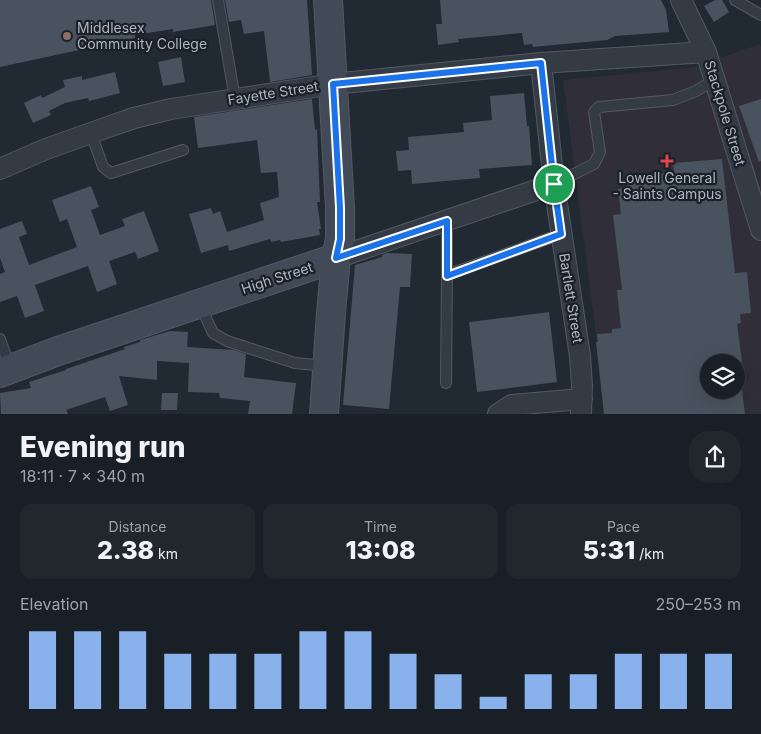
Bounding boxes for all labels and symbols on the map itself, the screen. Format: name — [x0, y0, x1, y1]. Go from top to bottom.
place label: Middlesex Community College — [77, 19, 207, 52]
marker: Middlesex Community College — [61, 30, 73, 42]
street label: Stackpole Street — [701, 58, 750, 168]
street label: Fayette Street — [226, 77, 320, 108]
marker: Lowell General - Saints Campus — [660, 154, 674, 168]
pin — [533, 163, 575, 205]
place label: Lowell General - Saints Campus — [612, 169, 722, 202]
street label: Bartlett Street — [556, 252, 587, 345]
street label: High Street — [239, 258, 315, 297]

